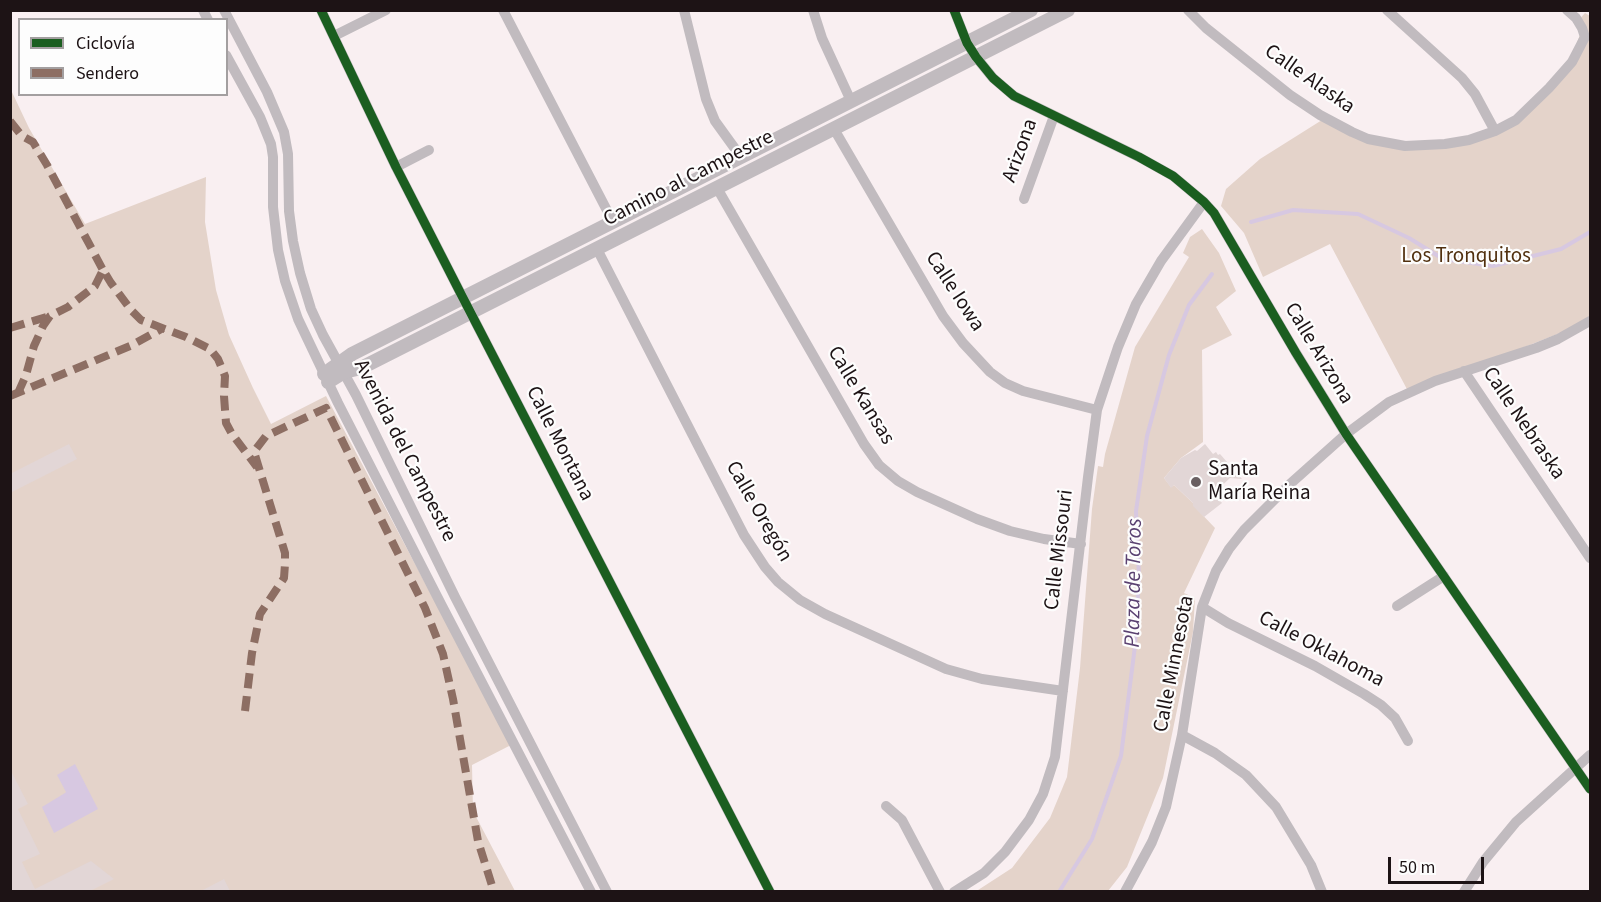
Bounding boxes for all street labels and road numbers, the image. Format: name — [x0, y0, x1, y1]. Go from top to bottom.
street label: Calle Alaska — [1259, 40, 1359, 120]
street label: Arizona — [998, 116, 1044, 186]
street label: Camino al Campestre — [600, 125, 778, 233]
street label: Calle Iowa — [919, 247, 989, 337]
street label: Calle Arizona — [1278, 299, 1358, 409]
street label: Calle Kansas — [821, 342, 899, 450]
street label: Avenida del Campestre — [347, 356, 461, 546]
street label: Calle Nebraska — [1476, 363, 1570, 485]
street label: Calle Montana — [519, 382, 599, 506]
street label: Calle Oregón — [719, 457, 797, 567]
street label: Calle Missouri — [1040, 488, 1080, 612]
street label: Calle Minnesota — [1149, 593, 1201, 735]
street label: Calle Oklahoma — [1254, 606, 1388, 694]

